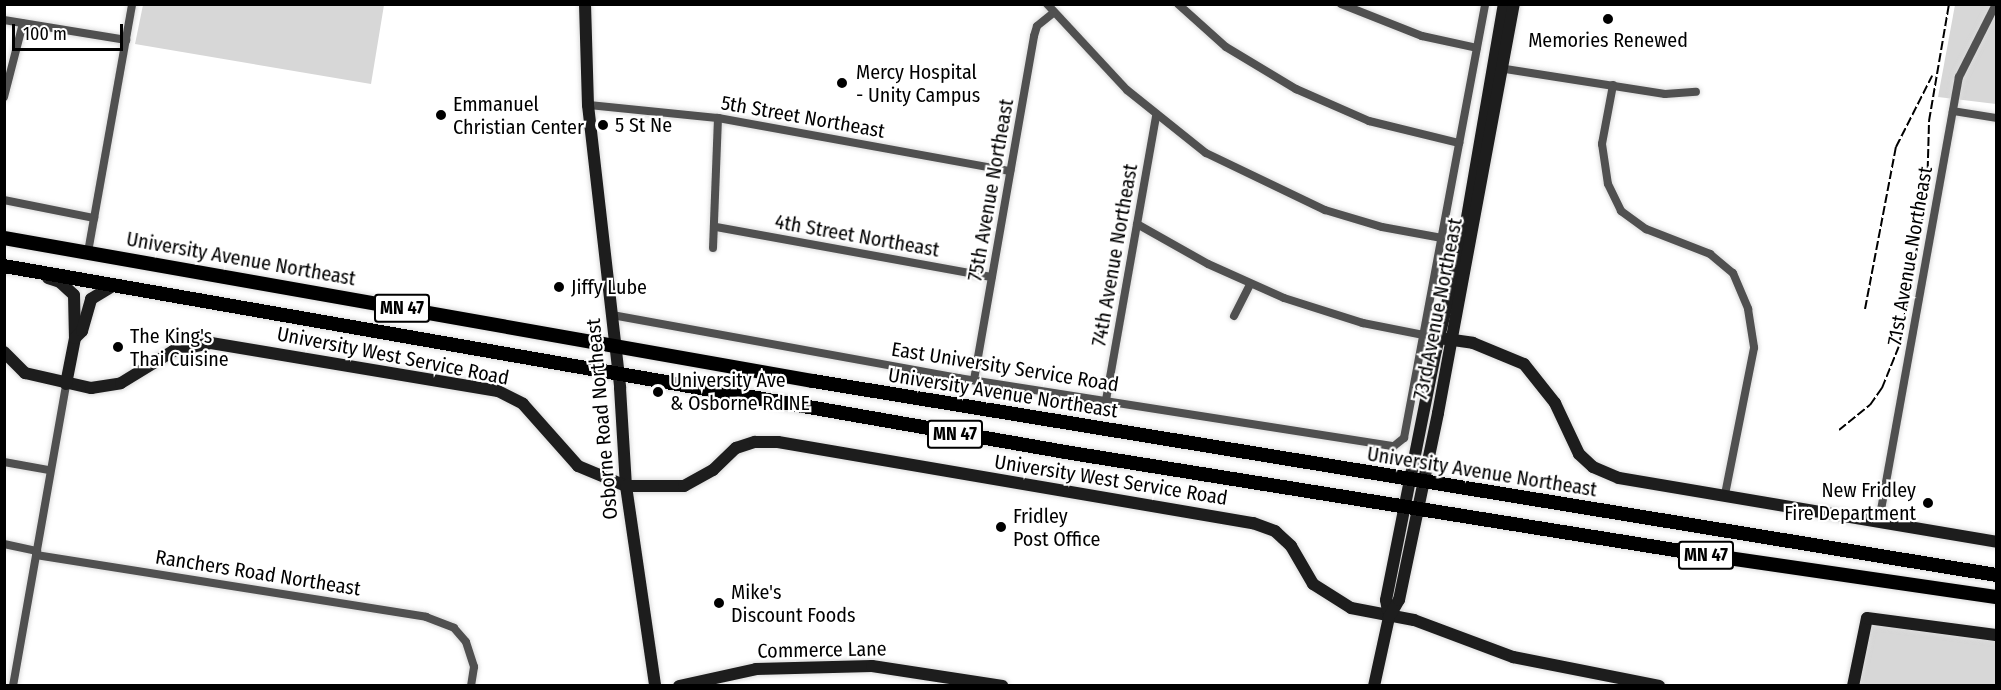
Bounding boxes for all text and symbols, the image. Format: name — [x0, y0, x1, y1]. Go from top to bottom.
scale bar — [15, 12, 126, 50]
marker: Memories Renewed — [1601, 12, 1615, 26]
text: 100 m — [23, 23, 67, 45]
place label: Memories Renewed — [1528, 28, 1688, 52]
place label: Mercy Hospital - Unity Campus — [856, 60, 980, 107]
marker: Mercy Hospital - Unity Campus — [833, 74, 851, 92]
street label: 5th Street Northeast — [719, 91, 887, 143]
place label: Emmanuel Christian Center — [453, 92, 584, 139]
street label: 75th Avenue Northeast — [963, 97, 1019, 283]
marker: Emmanuel Christian Center — [434, 108, 448, 122]
place label: 5 St Ne — [615, 113, 672, 137]
marker: 5 St Ne — [596, 118, 610, 132]
street label: 74th Avenue Northeast — [1087, 162, 1143, 348]
street label: 71st Avenue Northeast — [1882, 165, 1938, 347]
street label: 4th Street Northeast — [773, 210, 941, 262]
street label: 73rd Avenue Northeast — [1409, 216, 1467, 402]
street label: University Avenue Northeast — [124, 227, 358, 291]
place label: Jiffy Lube — [571, 275, 647, 299]
marker: Jiffy Lube — [552, 280, 566, 294]
road number: MN 47 — [374, 293, 430, 323]
street label: Osborne Road Northeast — [581, 317, 623, 521]
street label: University West Service Road — [275, 322, 511, 390]
place label: The King's Thai Cuisine — [130, 324, 229, 371]
street label: East University Service Road — [890, 337, 1120, 397]
marker: The King's Thai Cuisine — [111, 340, 125, 354]
street label: University Avenue Northeast — [886, 363, 1120, 423]
place label: University Ave & Osborne Rd NE — [670, 368, 810, 415]
marker: University Ave & Osborne Rd NE — [651, 385, 665, 399]
road number: MN 47 — [926, 419, 984, 449]
street label: University Avenue Northeast — [1365, 442, 1599, 502]
street label: University West Service Road — [993, 450, 1229, 510]
place label: New Fridley Fire Department — [1784, 479, 1916, 526]
marker: New Fridley Fire Department — [1921, 496, 1935, 510]
place label: Fridley Post Office — [1013, 504, 1100, 551]
marker: Fridley Post Office — [994, 520, 1008, 534]
road number: MN 47 — [1678, 540, 1734, 570]
street label: Ranchers Road Northeast — [154, 545, 362, 601]
place label: Mike's Discount Foods — [731, 580, 855, 627]
marker: Mike's Discount Foods — [712, 596, 726, 610]
street label: Commerce Lane — [757, 637, 887, 663]

